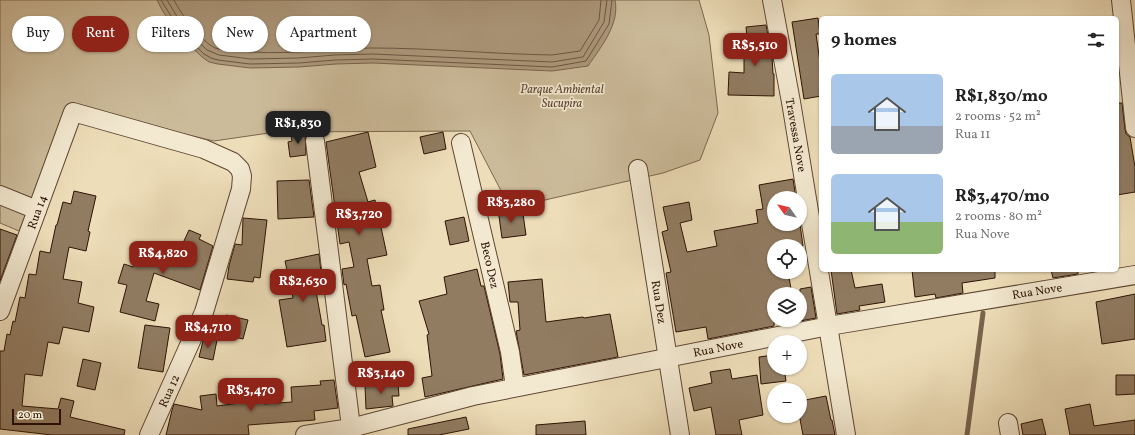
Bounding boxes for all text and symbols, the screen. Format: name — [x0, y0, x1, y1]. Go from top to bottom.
chip: Buy — [12, 16, 64, 52]
chip: Rent — [72, 16, 129, 52]
chip: Filters — [137, 16, 204, 52]
chip: New — [212, 16, 268, 52]
chip: Apartment — [276, 16, 371, 52]
text: 9 homes — [831, 29, 897, 52]
icon: filters — [1085, 29, 1107, 51]
pin: R$5,510 — [718, 33, 792, 67]
text: R$5,510 — [732, 37, 778, 55]
park label: Parque Ambiental Sucupira — [520, 82, 604, 112]
text: R$1,830/mo — [955, 85, 1048, 108]
icon: home — [863, 90, 911, 138]
street label: Travessa Nove — [781, 97, 809, 174]
text: 2 rooms · 52 m² — [955, 108, 1041, 126]
pin: R$1,830 — [261, 111, 335, 145]
text: R$1,830 — [275, 115, 321, 133]
text: Rua 11 — [955, 126, 990, 144]
text: R$3,470/mo — [955, 185, 1050, 208]
pin: R$3,280 — [474, 190, 548, 224]
icon: home — [863, 190, 911, 238]
north arrow — [767, 191, 807, 231]
map controls — [767, 191, 807, 423]
street label: Rua 14 — [24, 193, 51, 232]
text: R$3,280 — [487, 194, 535, 212]
pin: R$3,720 — [322, 202, 396, 236]
text: R$3,720 — [335, 206, 383, 224]
text: 2 rooms · 80 m² — [955, 208, 1042, 226]
text: Rua Nove — [955, 226, 1010, 244]
button: locate — [767, 239, 807, 279]
street label: Beco Dez — [476, 240, 502, 290]
pin: R$4,820 — [126, 241, 200, 275]
text: R$4,820 — [138, 245, 188, 263]
pin: R$2,630 — [266, 269, 340, 303]
text: R$2,630 — [279, 273, 327, 291]
street label: Rua Dez — [647, 279, 669, 325]
street label: Rua Nove — [1011, 280, 1064, 304]
button: layers — [767, 287, 807, 327]
pin: R$4,710 — [171, 315, 245, 349]
text: R$4,710 — [184, 319, 232, 337]
button: + — [767, 335, 807, 375]
street label: Rua Nove — [692, 336, 745, 362]
pin: R$3,140 — [344, 361, 418, 395]
text: R$3,140 — [357, 365, 405, 383]
street label: Rua 12 — [156, 372, 184, 410]
pin: R$3,470 — [214, 378, 288, 412]
text: R$3,470 — [227, 382, 275, 400]
button: − — [767, 383, 807, 423]
scale bar — [12, 407, 61, 426]
text: 20 m — [18, 408, 42, 423]

